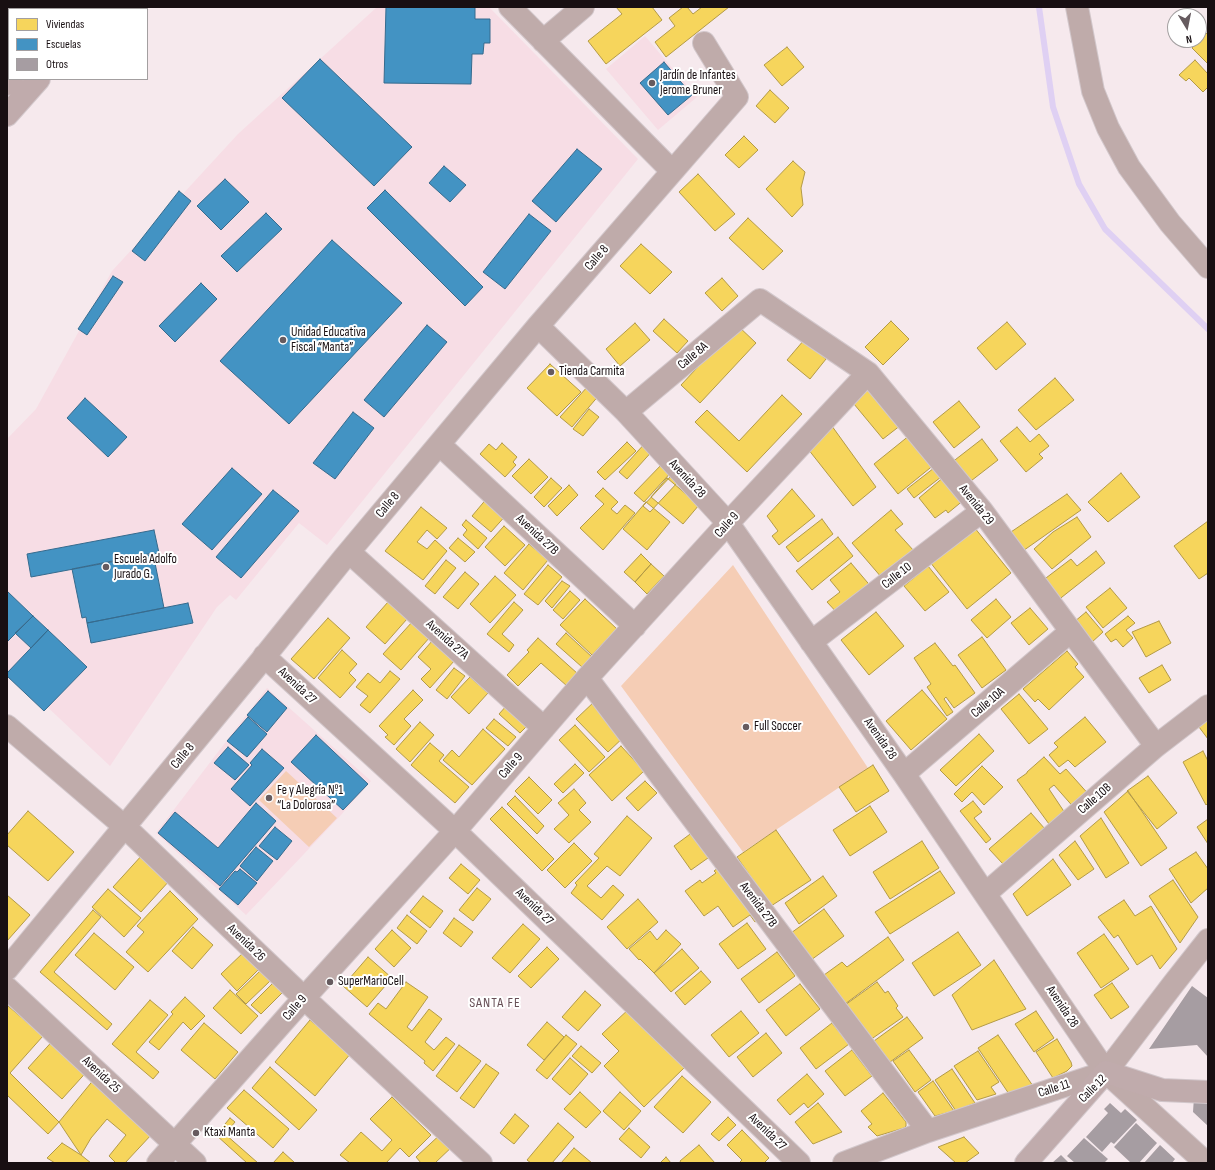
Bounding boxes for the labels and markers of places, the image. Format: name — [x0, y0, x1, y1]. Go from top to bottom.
place label: Jardín de Infantes Jerome Bruner — [660, 68, 736, 99]
marker: Jardín de Infantes Jerome Bruner — [647, 78, 657, 88]
place label: Unidad Educativa Fiscal “Manta” — [291, 325, 366, 356]
marker: Unidad Educativa Fiscal “Manta” — [278, 335, 288, 345]
place label: Tienda Carmita — [559, 364, 624, 380]
marker: Tienda Carmita — [546, 367, 556, 377]
place label: Escuela Adolfo Jurado G. — [114, 552, 177, 583]
marker: Escuela Adolfo Jurado G. — [101, 562, 111, 572]
place label: Full Soccer — [754, 719, 801, 735]
marker: Full Soccer — [741, 722, 751, 732]
place label: Fe y Alegría Nº1 “La Dolorosa” — [277, 783, 343, 814]
marker: Fe y Alegría Nº1 “La Dolorosa” — [264, 793, 274, 803]
place label: SuperMarioCell — [338, 974, 404, 990]
marker: SuperMarioCell — [325, 977, 335, 987]
place label: Ktaxi Manta — [204, 1125, 255, 1141]
marker: Ktaxi Manta — [191, 1128, 201, 1138]

